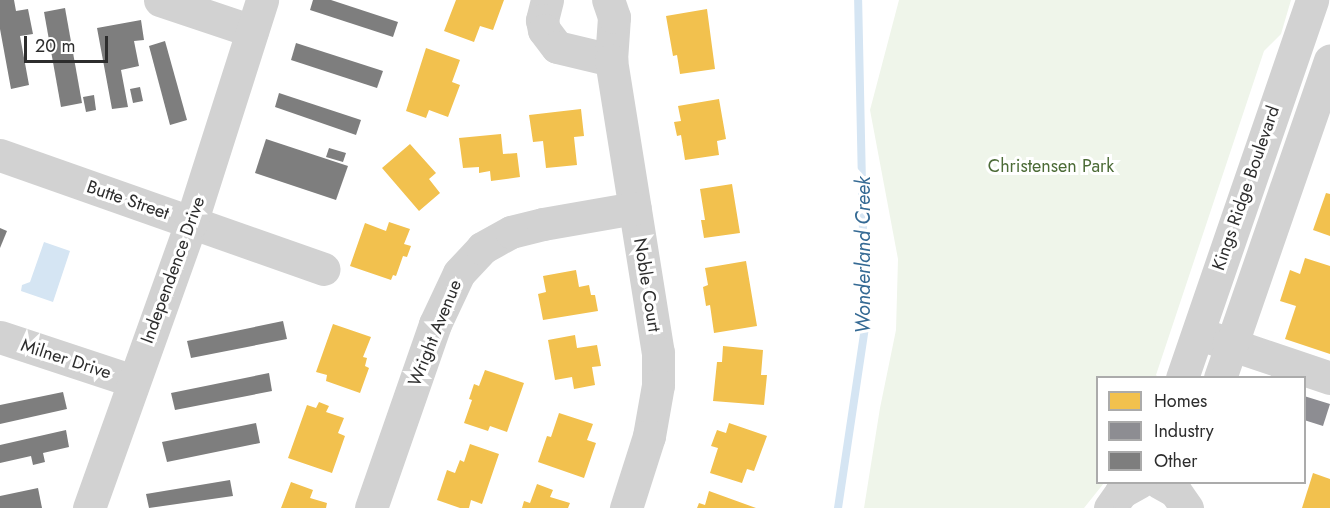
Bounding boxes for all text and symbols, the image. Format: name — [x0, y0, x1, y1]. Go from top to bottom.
scale bar — [27, 24, 111, 62]
text: 20 m — [35, 33, 75, 59]
street label: Kings Ridge Boulevard — [1208, 103, 1284, 273]
park label: Christensen Park — [988, 155, 1114, 177]
street label: Butte Street — [84, 176, 172, 224]
water label: Wonderland Creek — [851, 176, 875, 334]
street label: Independence Drive — [136, 194, 210, 346]
street label: Noble Court — [629, 236, 665, 334]
street label: Wright Avenue — [404, 277, 466, 389]
street label: Milner Drive — [18, 334, 114, 384]
legend — [1096, 376, 1306, 484]
text: Homes — [1154, 388, 1207, 414]
text: Industry — [1154, 418, 1214, 444]
text: Other — [1154, 448, 1197, 474]

